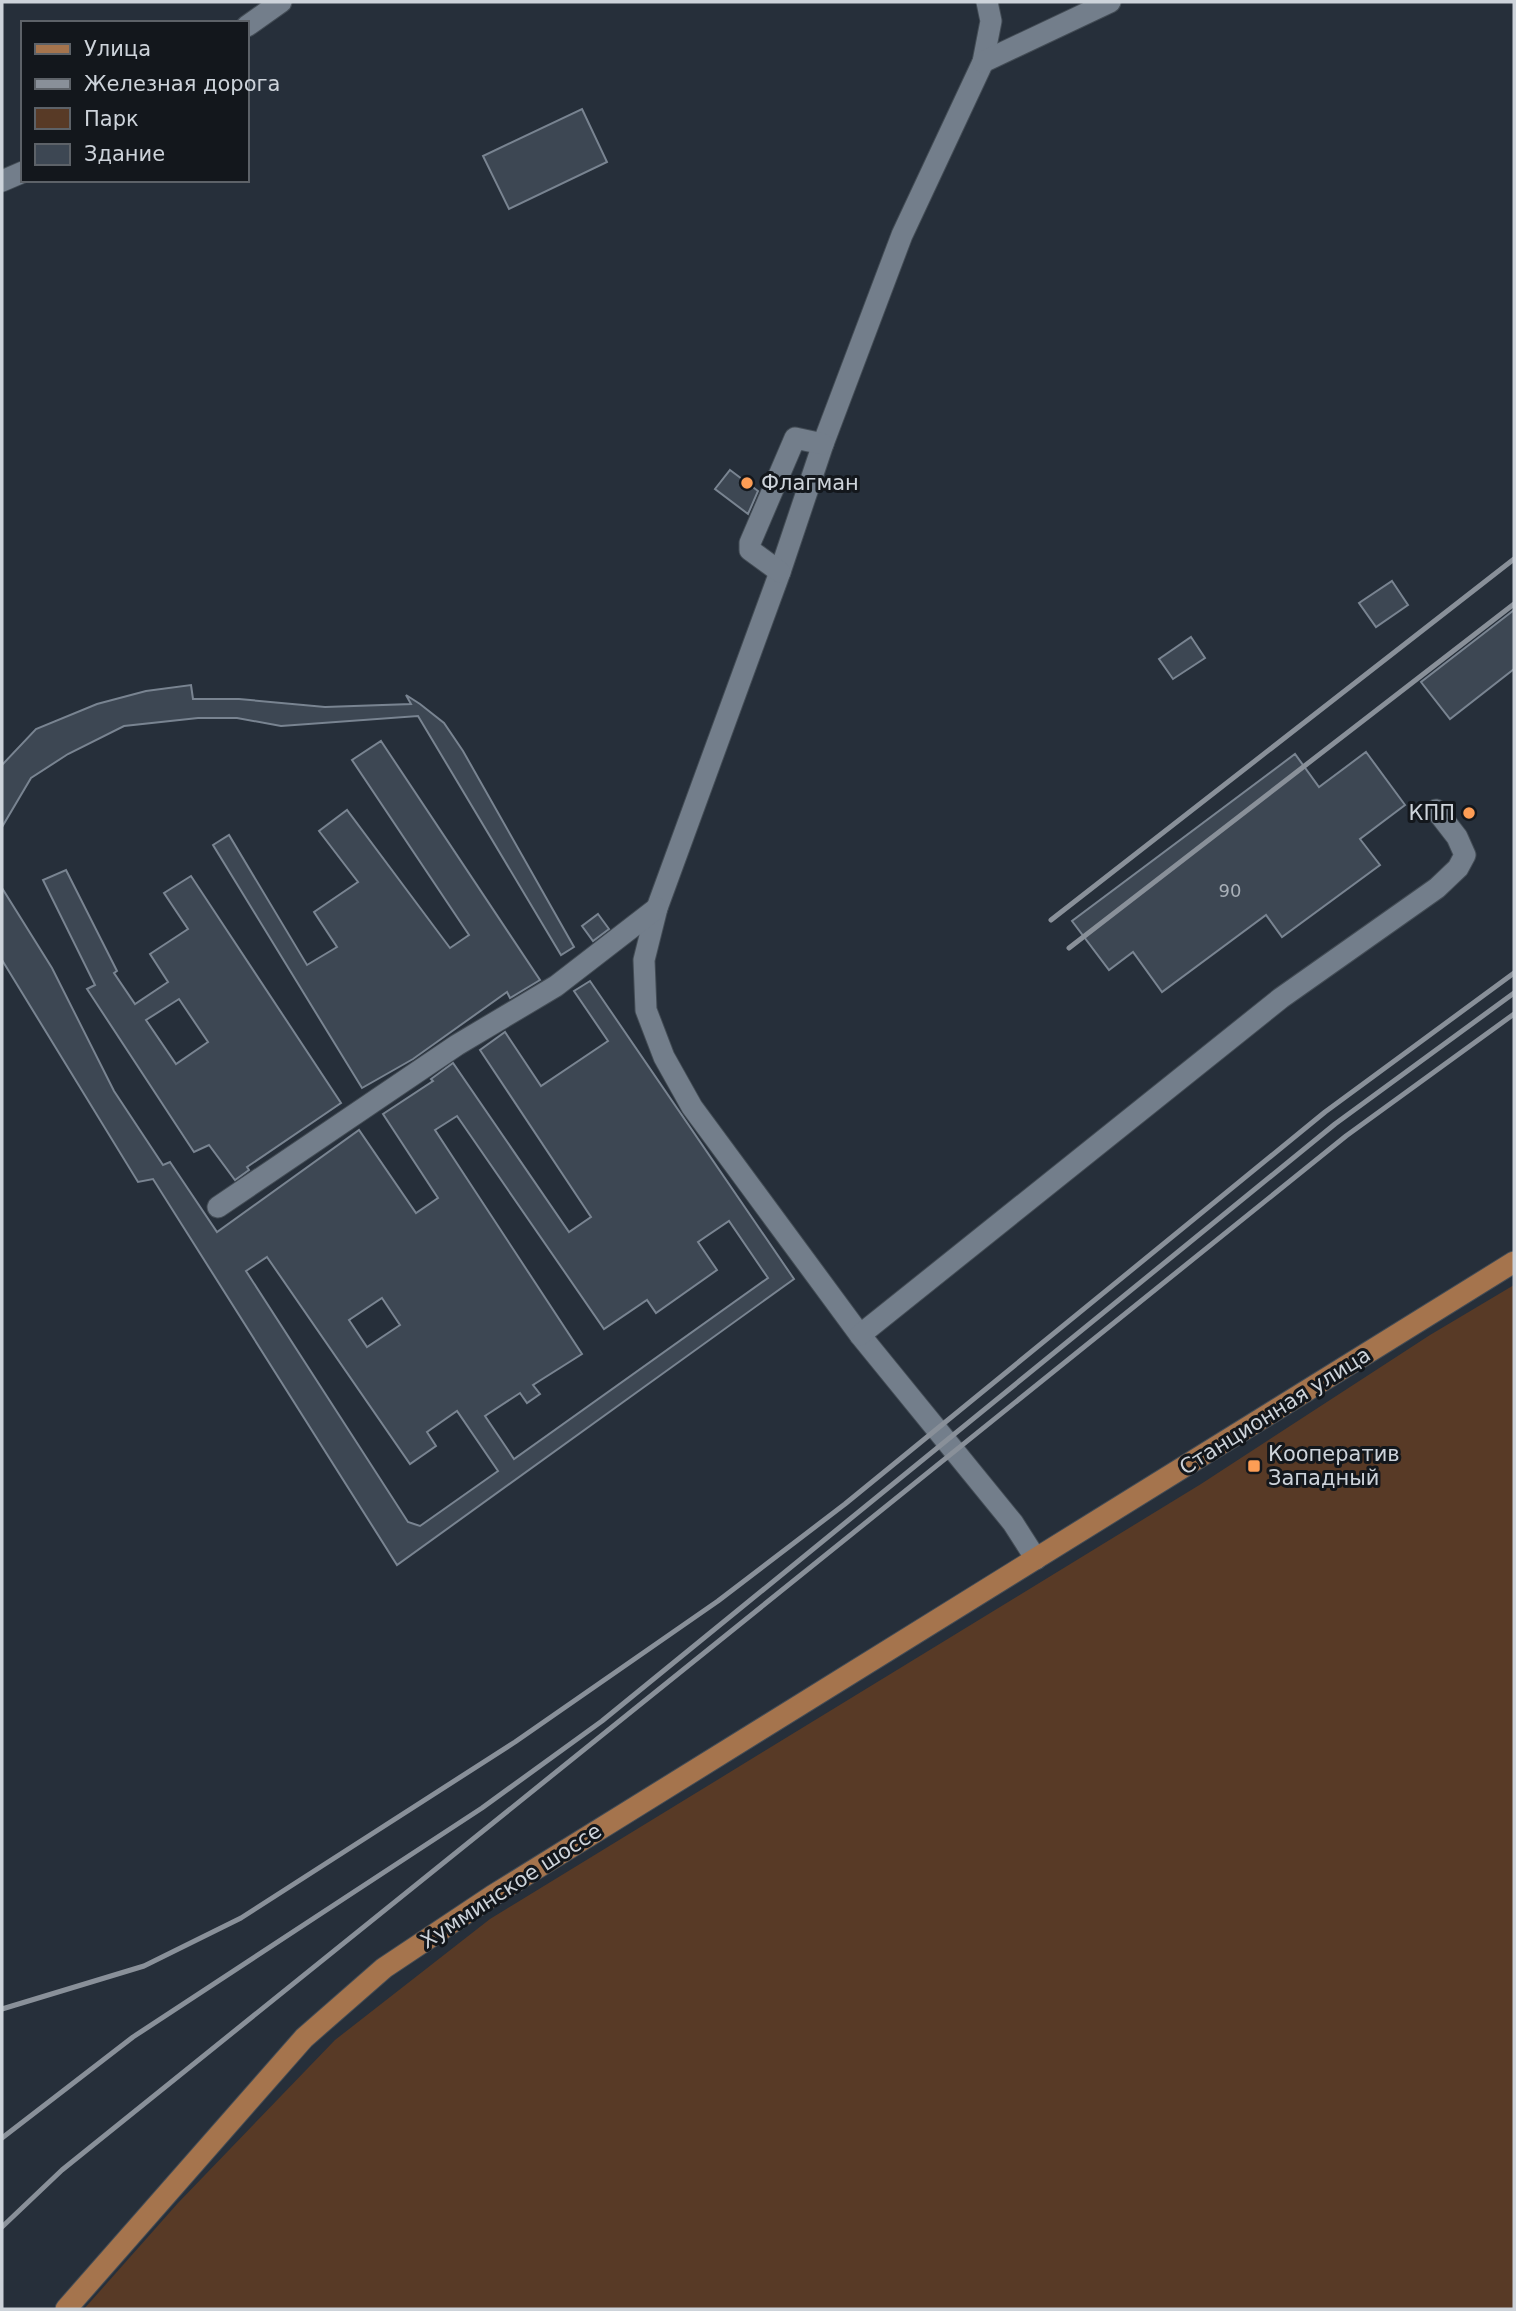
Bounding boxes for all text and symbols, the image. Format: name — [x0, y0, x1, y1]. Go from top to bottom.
legend — [21, 21, 248, 182]
text: Улица — [84, 37, 151, 61]
text: Железная дорога — [84, 72, 280, 96]
text: Парк — [84, 107, 139, 131]
text: Здание — [84, 142, 165, 166]
place label: Флагман — [761, 471, 859, 495]
marker: Флагман — [739, 475, 755, 491]
place label: КПП — [1409, 801, 1455, 825]
marker: КПП — [1461, 805, 1477, 821]
house number: 90 — [1219, 880, 1241, 901]
street label: Станционная улица — [1175, 1342, 1375, 1480]
place label: Кооператив Западный — [1268, 1442, 1400, 1490]
marker: Кооператив Западный — [1246, 1458, 1262, 1474]
street label: Хумминское шоссе — [416, 1819, 606, 1953]

